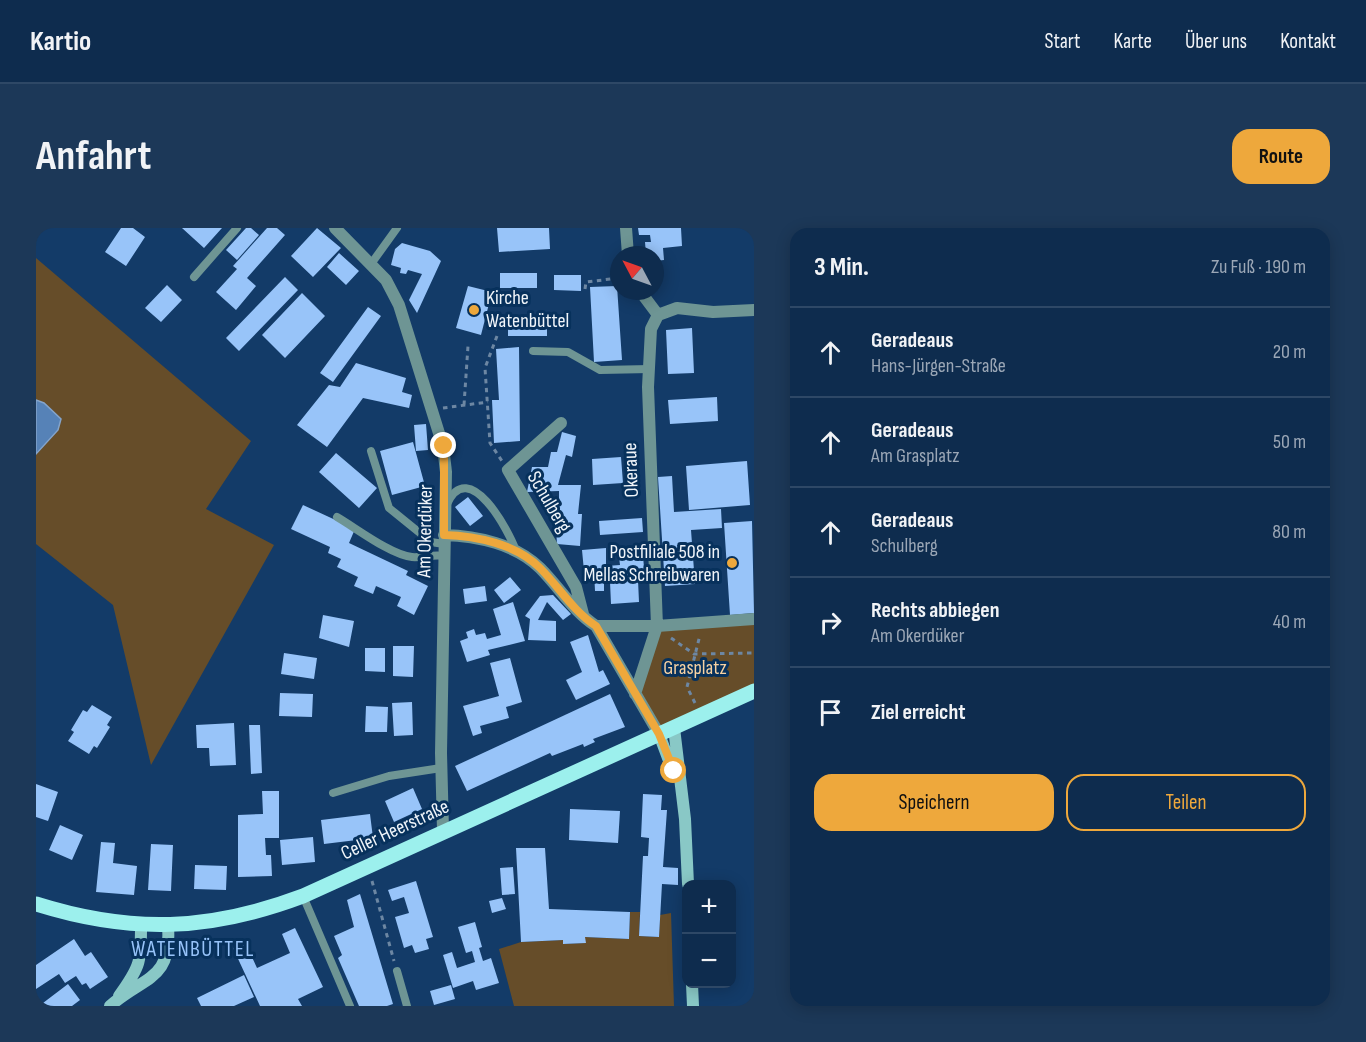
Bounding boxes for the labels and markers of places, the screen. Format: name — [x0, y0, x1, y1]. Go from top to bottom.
place label: Kirche Watenbüttel — [486, 286, 569, 333]
marker: Kirche Watenbüttel — [467, 303, 481, 317]
place label: Postfiliale 508 in Mellas Schreibwaren — [583, 540, 720, 587]
marker: Postfiliale 508 in Mellas Schreibwaren — [725, 556, 739, 570]

